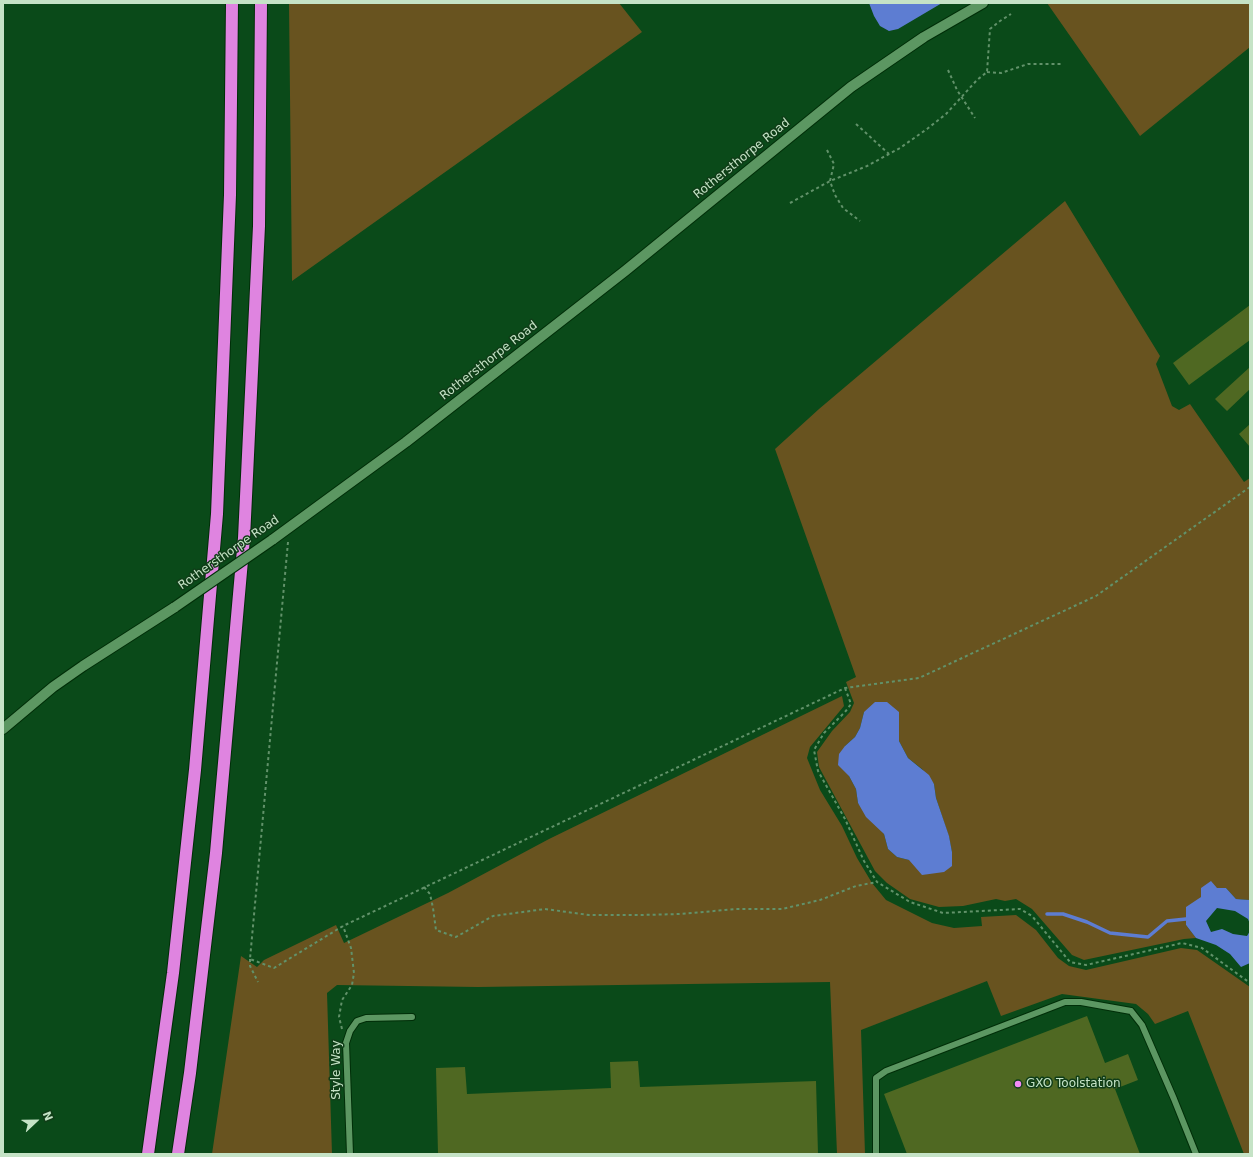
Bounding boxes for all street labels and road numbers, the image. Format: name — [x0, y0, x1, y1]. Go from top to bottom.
street label: Rothersthorpe Road — [691, 116, 793, 202]
street label: Rothersthorpe Road — [437, 319, 541, 403]
street label: Rothersthorpe Road — [176, 513, 282, 593]
street label: Style Way — [330, 1040, 344, 1100]

